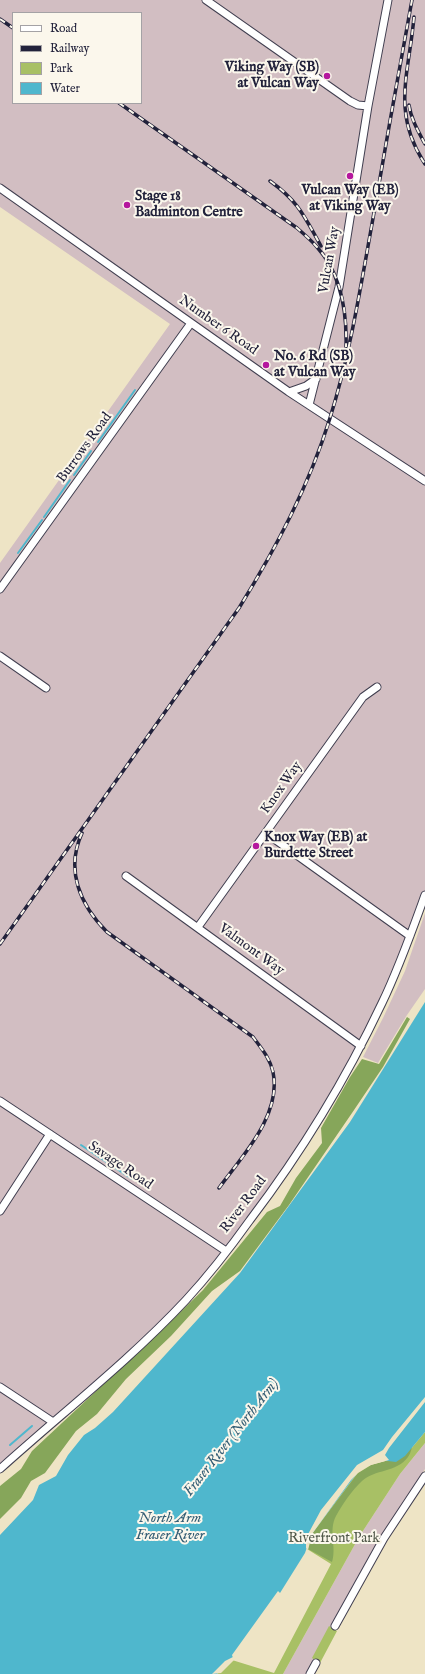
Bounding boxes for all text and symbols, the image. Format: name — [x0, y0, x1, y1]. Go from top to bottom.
legend — [12, 12, 142, 104]
text: Road — [50, 21, 77, 36]
text: Railway — [50, 41, 89, 56]
place label: Viking Way (SB) at Vulcan Way — [225, 60, 319, 92]
text: Park — [50, 61, 73, 76]
marker: Viking Way (SB) at Vulcan Way — [322, 71, 332, 81]
text: Water — [50, 81, 80, 96]
marker: Vulcan Way (EB) at Viking Way — [345, 171, 355, 181]
place label: Vulcan Way (EB) at Viking Way — [302, 183, 398, 216]
place label: Stage 18 Badminton Centre — [135, 189, 243, 222]
marker: Stage 18 Badminton Centre — [122, 200, 132, 210]
street label: Vulcan Way — [316, 225, 344, 295]
street label: Number 6 Road — [175, 293, 261, 359]
place label: No. 6 Rd (SB) at Vulcan Way — [274, 349, 356, 382]
marker: No. 6 Rd (SB) at Vulcan Way — [261, 360, 271, 370]
street label: Burrows Road — [54, 409, 116, 487]
street label: Knox Way — [258, 759, 306, 817]
place label: Knox Way (EB) at Burdette Street — [264, 830, 367, 862]
marker: Knox Way (EB) at Burdette Street — [251, 841, 261, 851]
street label: Valmont Way — [215, 921, 287, 979]
street label: Savage Road — [85, 1138, 155, 1194]
street label: River Road — [217, 1173, 271, 1237]
water label: Fraser River (North Arm) — [181, 1376, 283, 1500]
water label: North Arm Fraser River — [136, 1510, 204, 1545]
park label: Riverfront Park — [288, 1531, 380, 1547]

